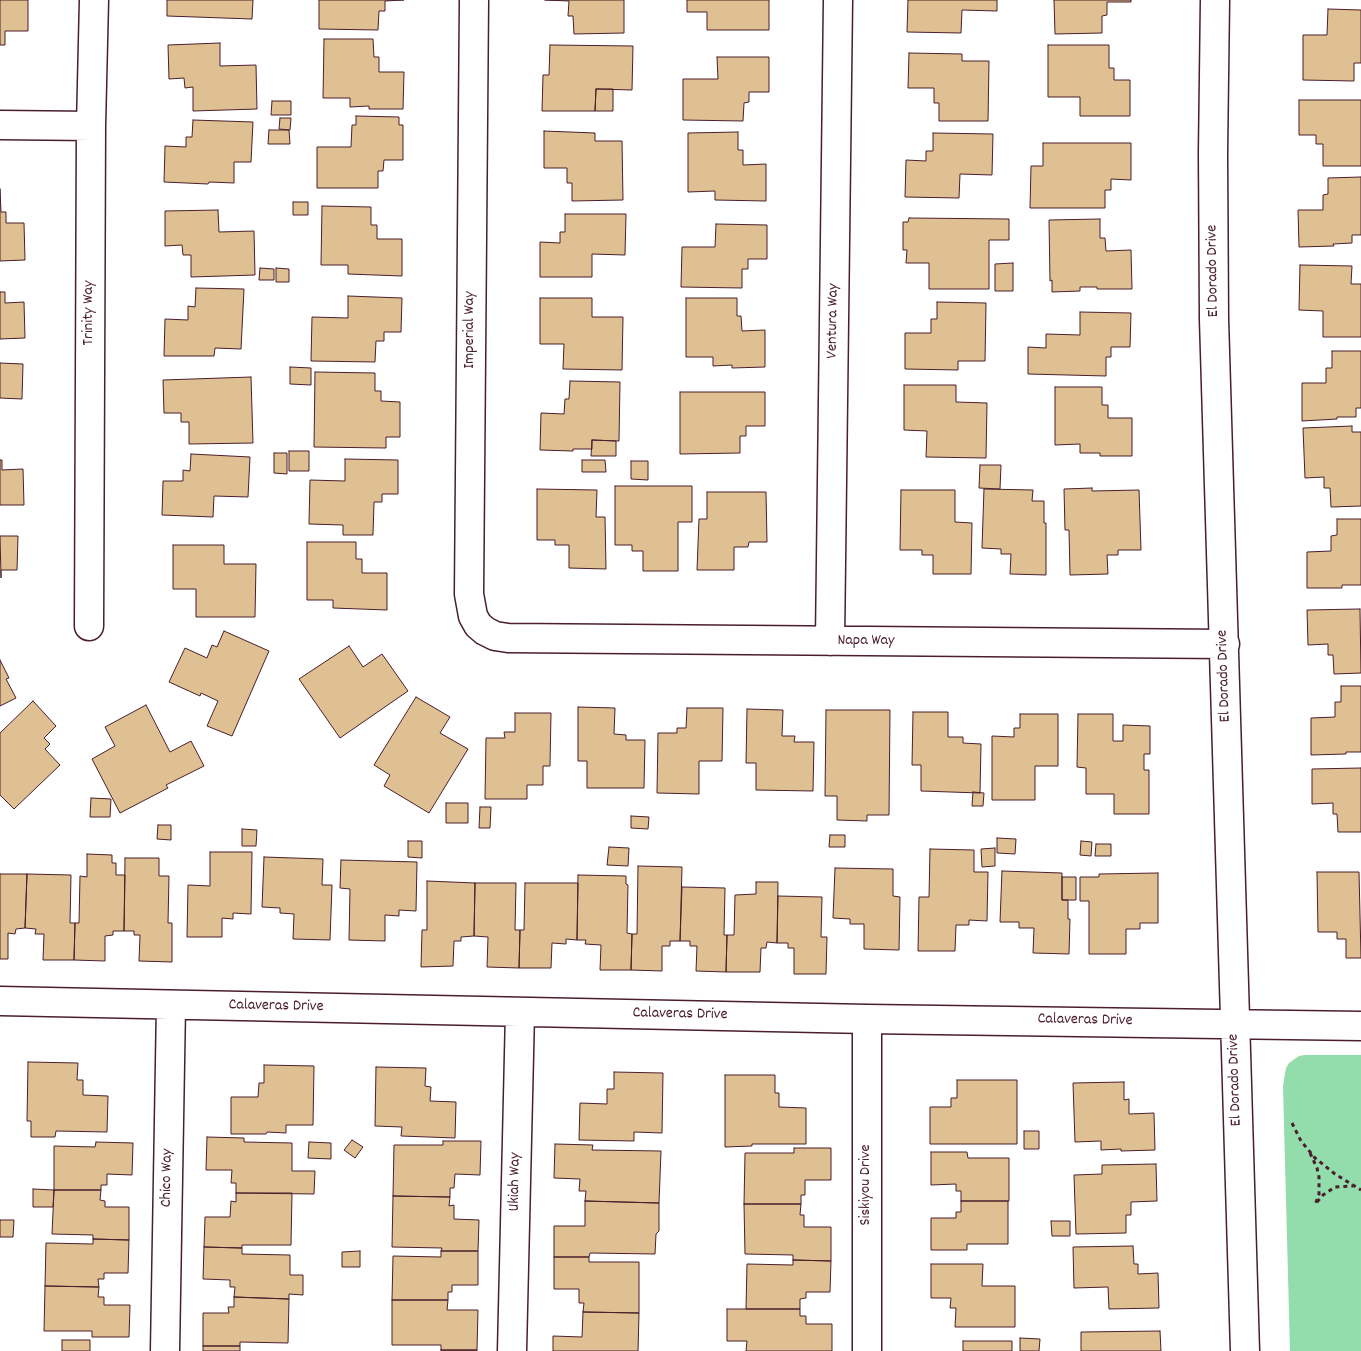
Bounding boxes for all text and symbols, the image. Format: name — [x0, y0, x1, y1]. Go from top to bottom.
street label: El Dorado Drive — [1204, 225, 1224, 317]
street label: Trinity Way — [80, 281, 100, 345]
street label: Ventura Way — [824, 283, 844, 359]
street label: Imperial Way — [461, 291, 481, 369]
street label: El Dorado Drive — [1214, 629, 1236, 723]
street label: Napa Way — [837, 632, 895, 652]
street label: Calaveras Drive — [228, 997, 324, 1017]
street label: Calaveras Drive — [632, 1005, 728, 1025]
street label: Calaveras Drive — [1037, 1011, 1133, 1031]
street label: El Dorado Drive — [1225, 1033, 1247, 1127]
street label: Siskiyou Drive — [857, 1144, 877, 1226]
street label: Chico Way — [158, 1149, 178, 1207]
street label: Ukiah Way — [506, 1152, 526, 1212]

